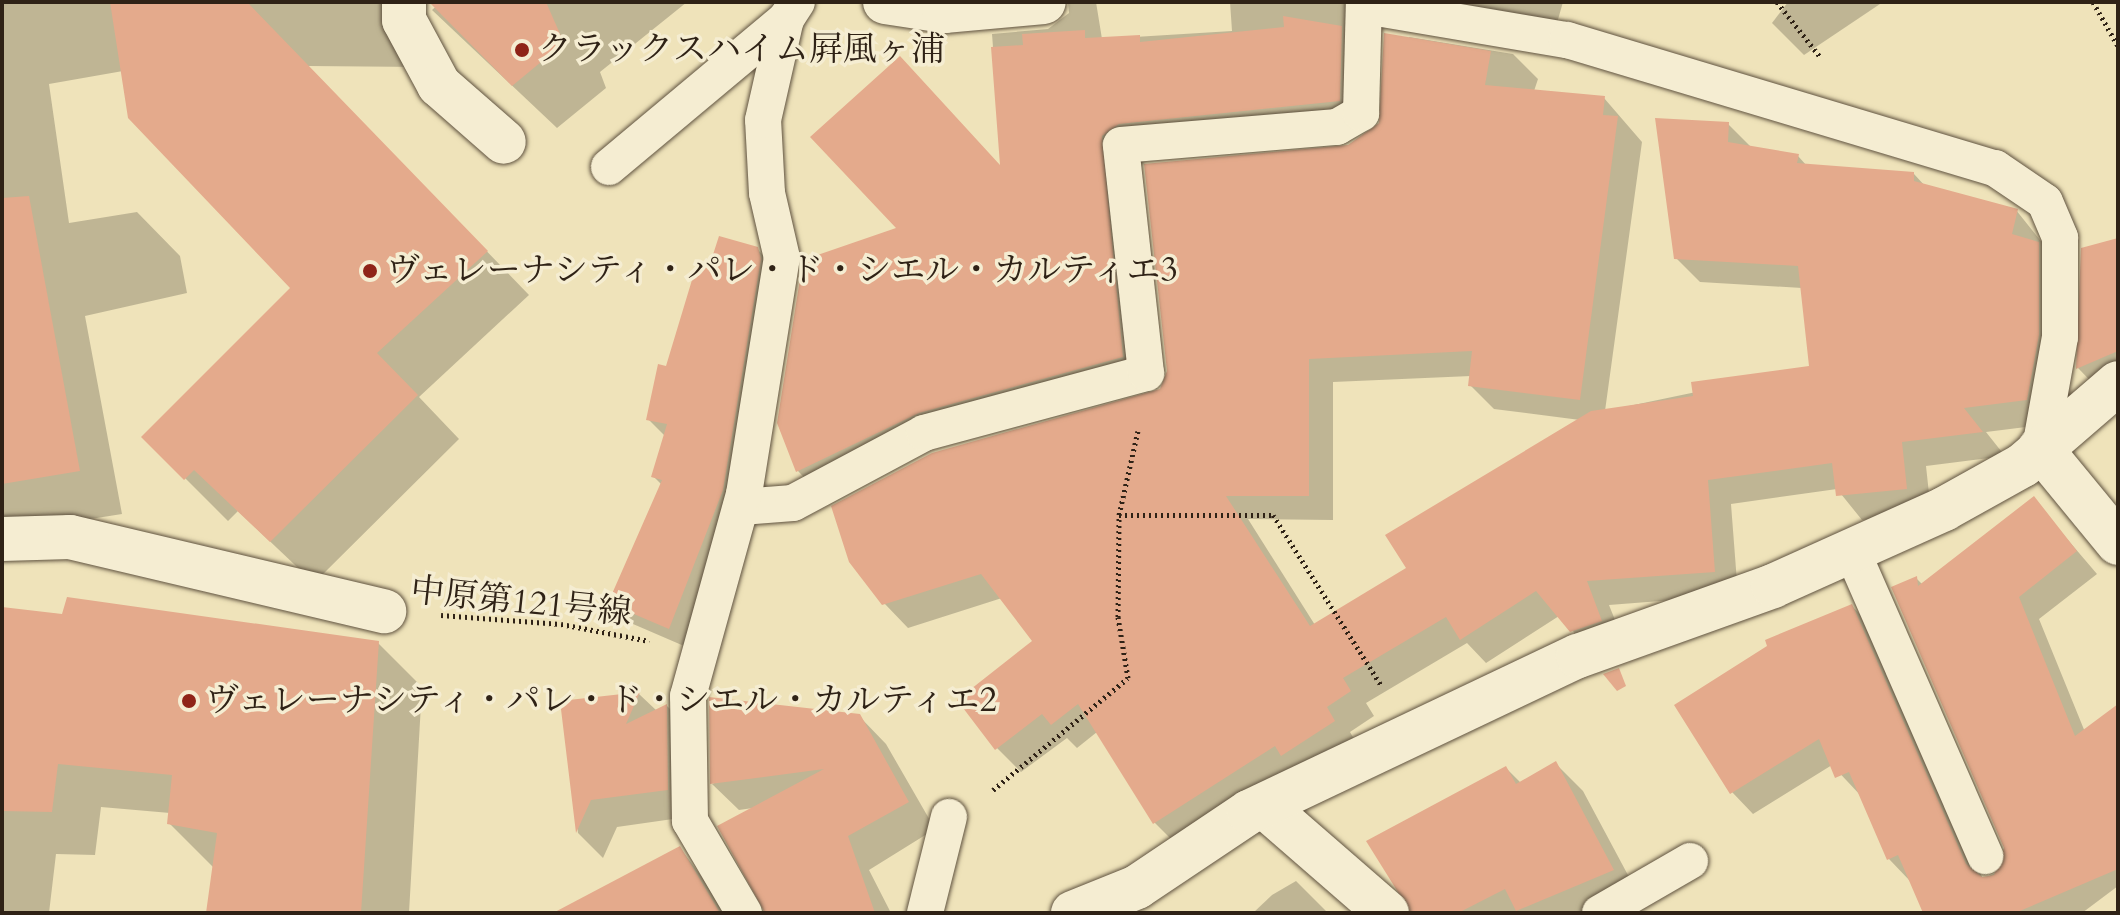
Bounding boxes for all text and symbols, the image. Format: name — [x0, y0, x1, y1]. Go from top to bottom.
place label: クラックスハイム屛風ヶ浦 — [538, 30, 946, 70]
marker: クラックスハイム屛風ヶ浦 — [513, 41, 531, 59]
place label: ヴェレーナシティ・パレ・ド・シエル・カルティエ3 — [386, 251, 1185, 291]
marker: ヴェレーナシティ・パレ・ド・シエル・カルティエ3 — [361, 262, 379, 280]
street label: 中原第121号線 — [408, 570, 634, 634]
place label: ヴェレーナシティ・パレ・ド・シエル・カルティエ2 — [205, 681, 1004, 721]
marker: ヴェレーナシティ・パレ・ド・シエル・カルティエ2 — [180, 692, 198, 710]

